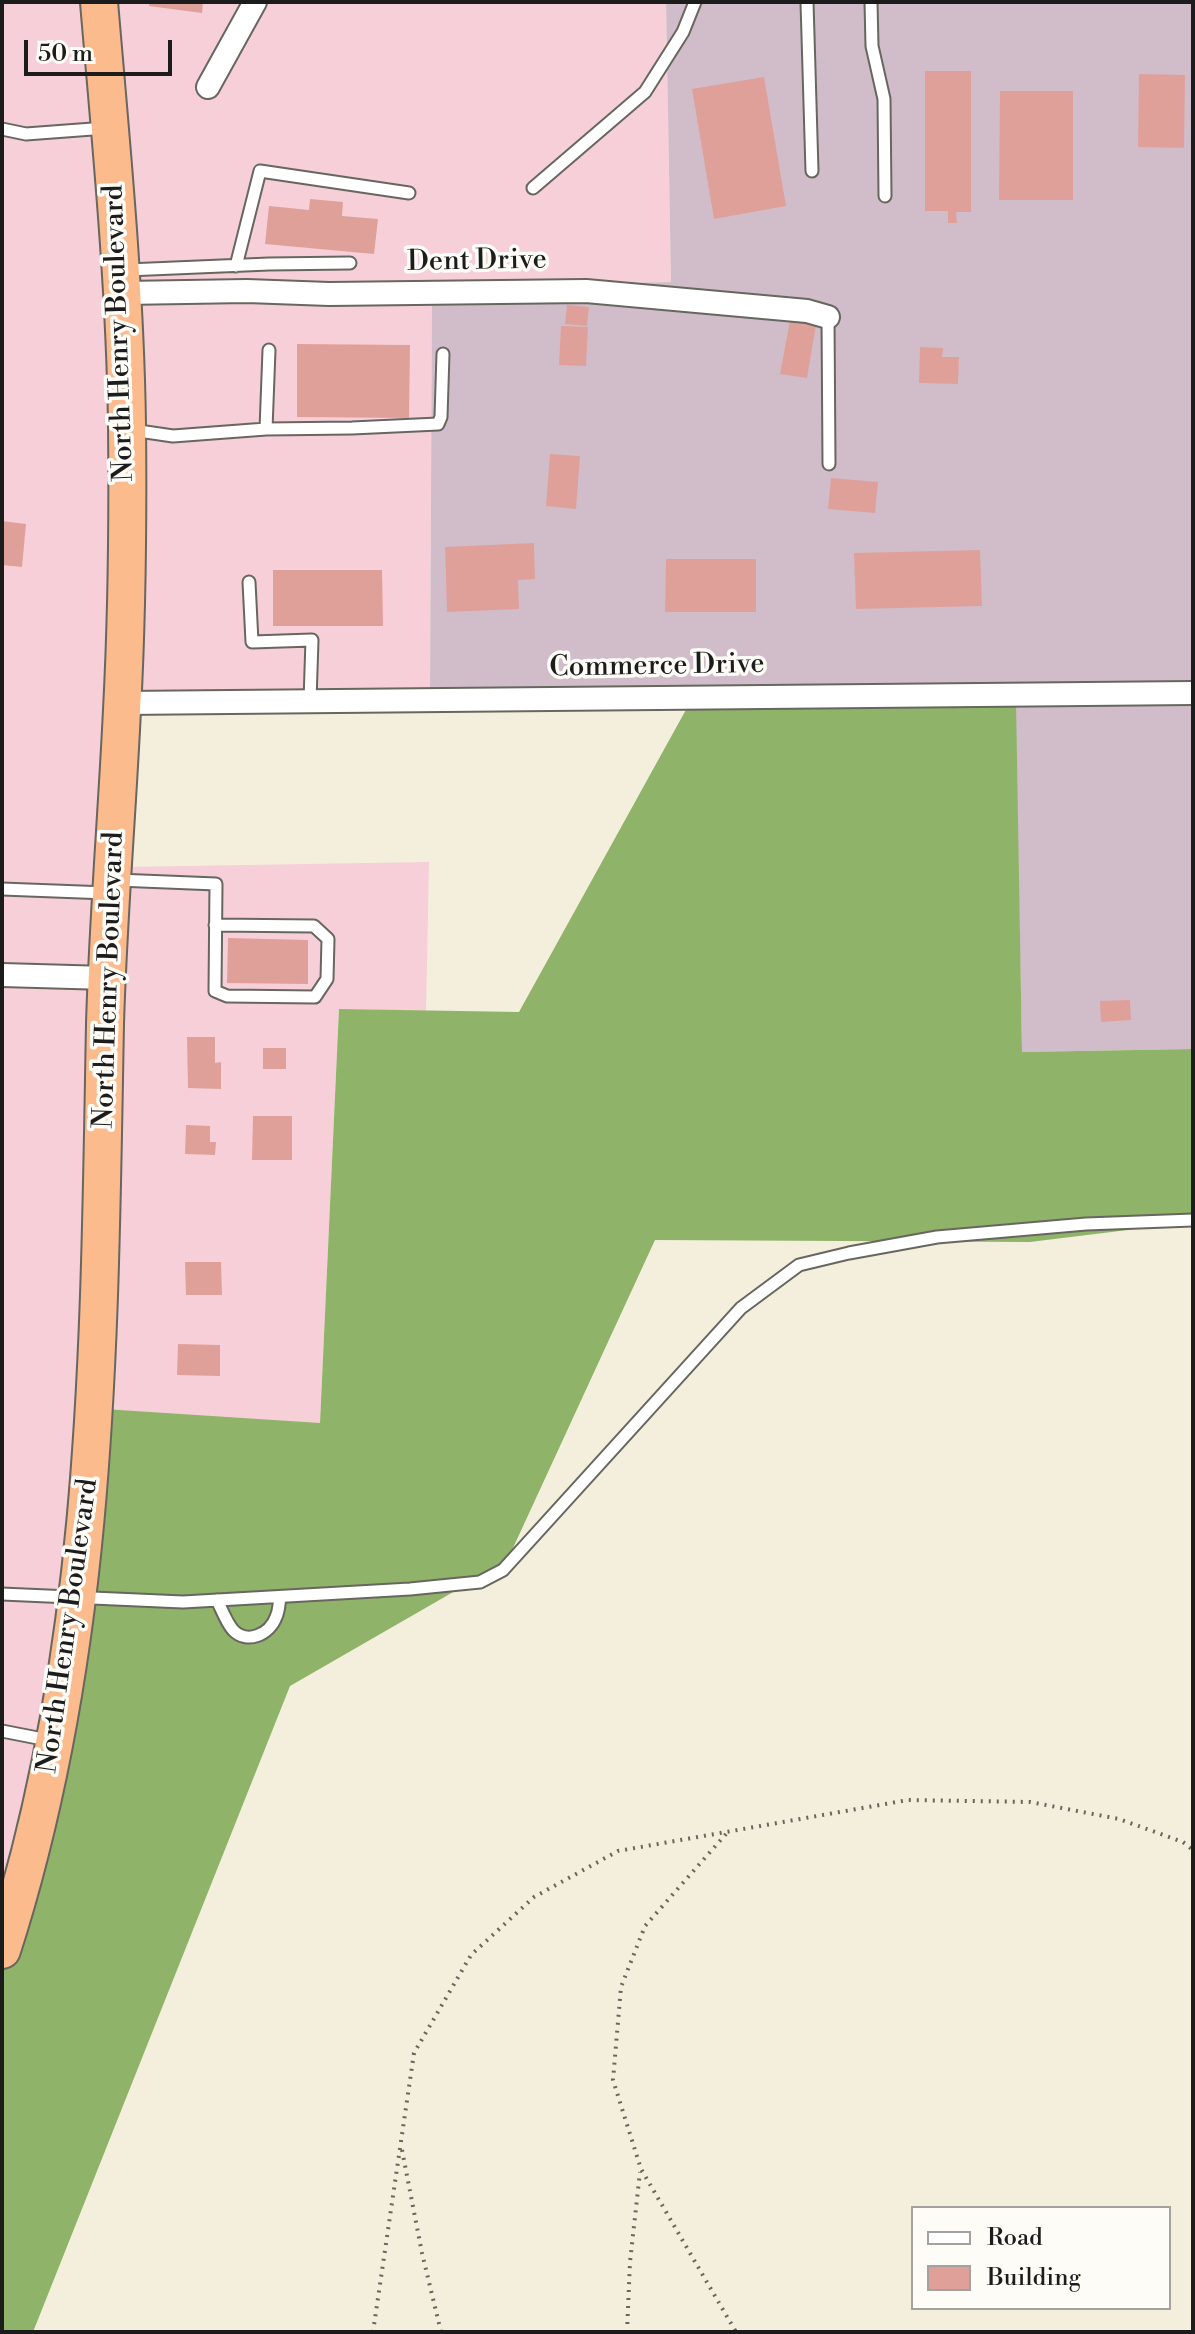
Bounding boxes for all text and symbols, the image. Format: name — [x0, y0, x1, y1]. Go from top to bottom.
scale bar — [28, 24, 176, 74]
text: 50 m — [38, 39, 93, 69]
street label: North Henry Boulevard — [98, 184, 142, 482]
street label: Dent Drive — [407, 244, 547, 280]
street label: Commerce Drive — [549, 648, 765, 686]
street label: North Henry Boulevard — [88, 831, 132, 1129]
street label: North Henry Boulevard — [32, 1477, 106, 1775]
legend — [911, 2206, 1171, 2310]
text: Road — [987, 2223, 1043, 2253]
text: Building — [987, 2263, 1081, 2293]

